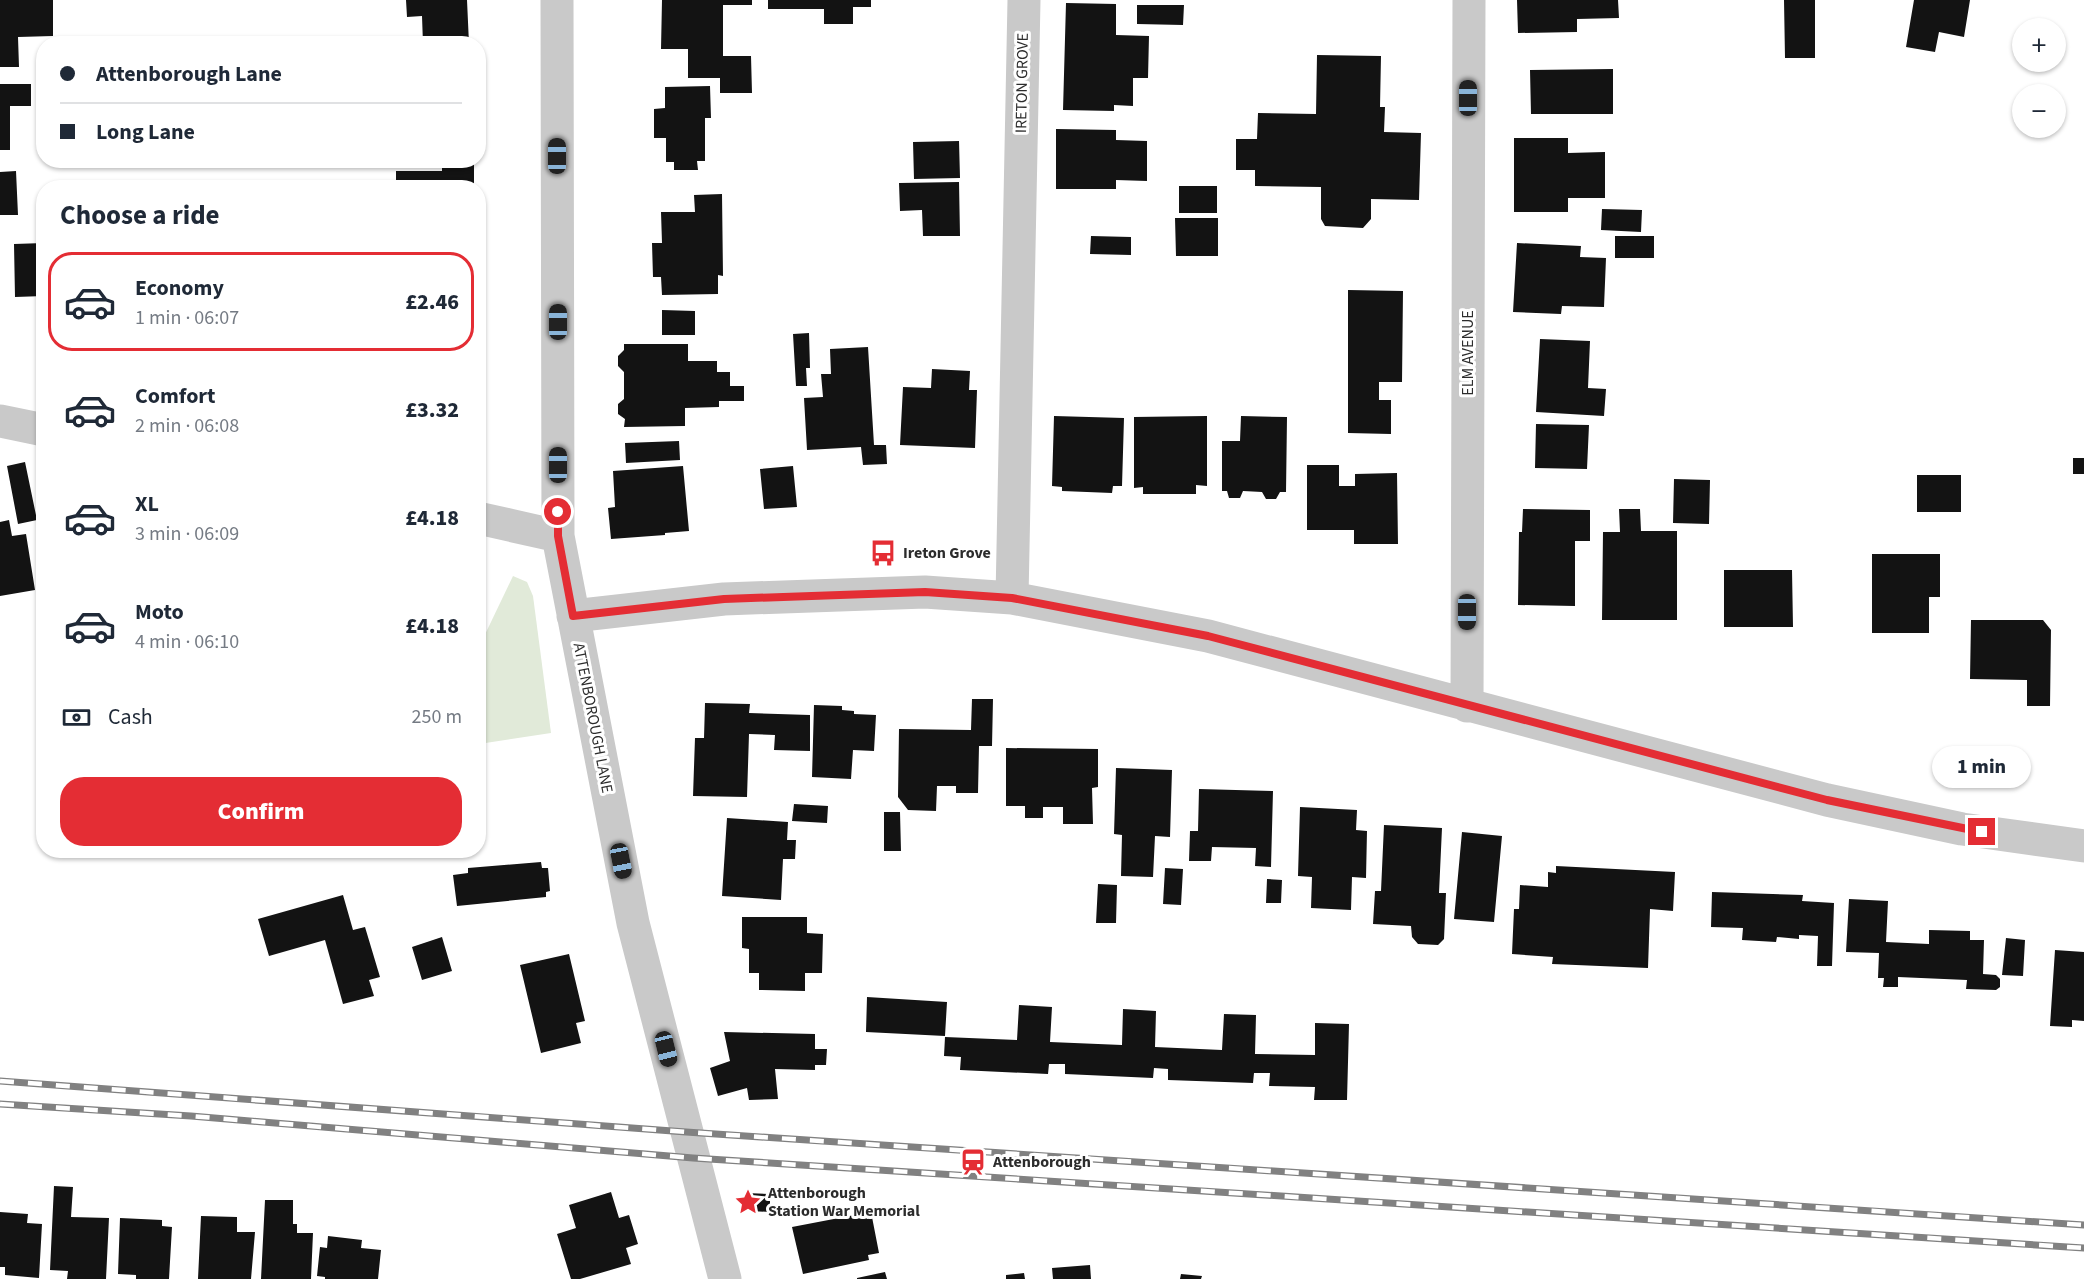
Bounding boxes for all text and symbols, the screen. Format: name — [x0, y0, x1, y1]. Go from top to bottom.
map controls — [2012, 18, 2066, 138]
button: + — [2012, 18, 2066, 72]
street label: IRETON GROVE — [1010, 33, 1034, 133]
text: Attenborough Lane — [96, 58, 282, 90]
car — [1459, 80, 1477, 116]
button: − — [2012, 84, 2066, 138]
text: Long Lane — [96, 116, 195, 148]
car — [548, 138, 566, 174]
text: Choose a ride — [60, 196, 220, 235]
text: Economy — [135, 272, 224, 304]
icon: car — [63, 275, 117, 329]
text: £2.46 — [405, 286, 459, 318]
text: 1 min · 06:07 — [135, 304, 239, 332]
car — [549, 304, 567, 340]
street label: ELM AVENUE — [1457, 310, 1479, 396]
text: Comfort — [135, 380, 216, 412]
icon: car — [63, 383, 117, 437]
text: £3.32 — [405, 394, 459, 426]
text: 2 min · 06:08 — [135, 412, 239, 440]
car — [549, 447, 567, 483]
text: XL — [135, 488, 159, 520]
icon: car — [63, 491, 117, 545]
route start — [544, 498, 571, 525]
text: £4.18 — [405, 502, 459, 534]
text: 3 min · 06:09 — [135, 520, 239, 548]
bus stop icon: Ireton Grove — [868, 538, 898, 568]
place label: Ireton Grove — [903, 542, 991, 564]
car — [1458, 594, 1476, 630]
text: Moto — [135, 596, 184, 628]
icon: car — [63, 599, 117, 653]
text: £4.18 — [405, 610, 459, 642]
text: 4 min · 06:10 — [135, 628, 239, 656]
street label: ATTENBOROUGH LANE — [568, 641, 618, 795]
icon: cash — [60, 701, 93, 734]
text: Cash — [108, 701, 153, 733]
text: 250 m — [412, 703, 462, 731]
callout: 1 min — [1932, 745, 2032, 787]
text: 1 min — [1957, 753, 2006, 781]
button: Confirm — [60, 777, 462, 846]
route end — [1968, 818, 1995, 845]
car — [609, 842, 633, 880]
car — [653, 1029, 679, 1069]
station icon: Attenborough — [958, 1147, 988, 1177]
place label: Attenborough — [992, 1151, 1091, 1173]
place label: Attenborough Station War Memorial — [767, 1182, 920, 1222]
place icon: Attenborough Station War Memorial — [733, 1187, 763, 1217]

